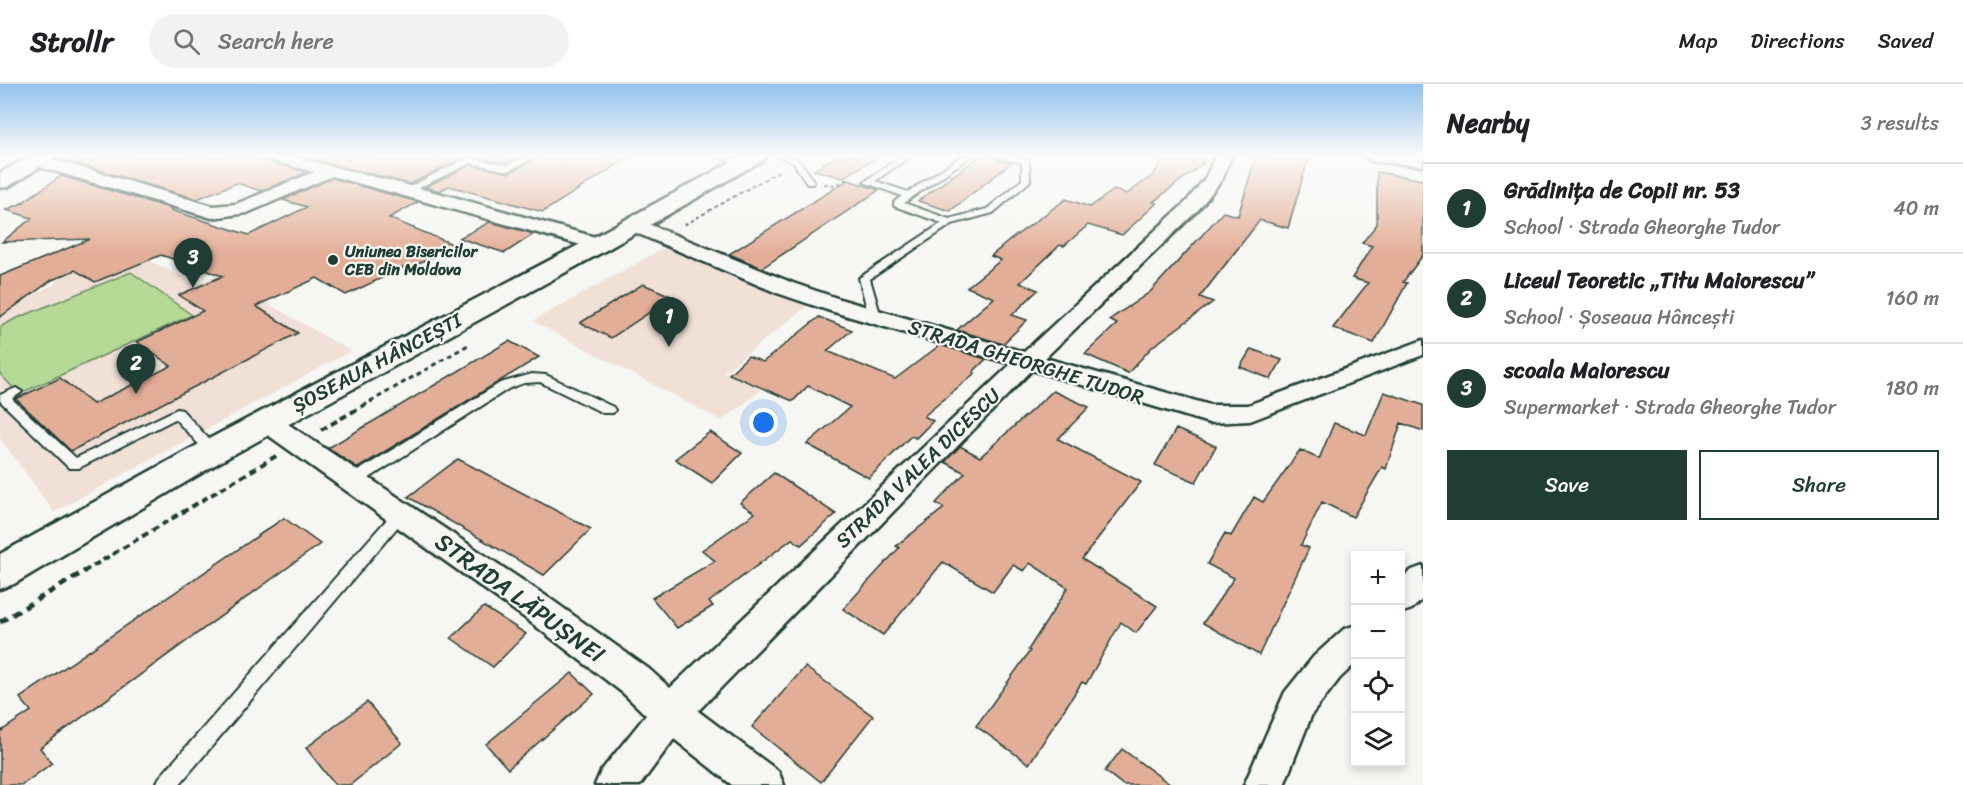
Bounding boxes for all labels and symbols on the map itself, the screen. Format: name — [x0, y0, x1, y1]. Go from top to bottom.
place label: Uniunea Bisericilor CEB din Moldova — [344, 237, 478, 284]
pin: 3 — [174, 238, 212, 288]
marker: Uniunea Bisericilor CEB din Moldova — [326, 253, 340, 267]
pin: 1 — [650, 298, 688, 347]
street label: ȘOSEAUA HÂNCEȘTI — [286, 303, 469, 423]
street label: STRADA GHEORGHE TUDOR — [904, 309, 1148, 415]
pin: 2 — [116, 344, 156, 394]
street label: STRADA VALEA DICESCU — [827, 379, 1009, 557]
your location — [749, 408, 778, 437]
street label: STRADA LĂPUȘNEI — [426, 522, 615, 675]

